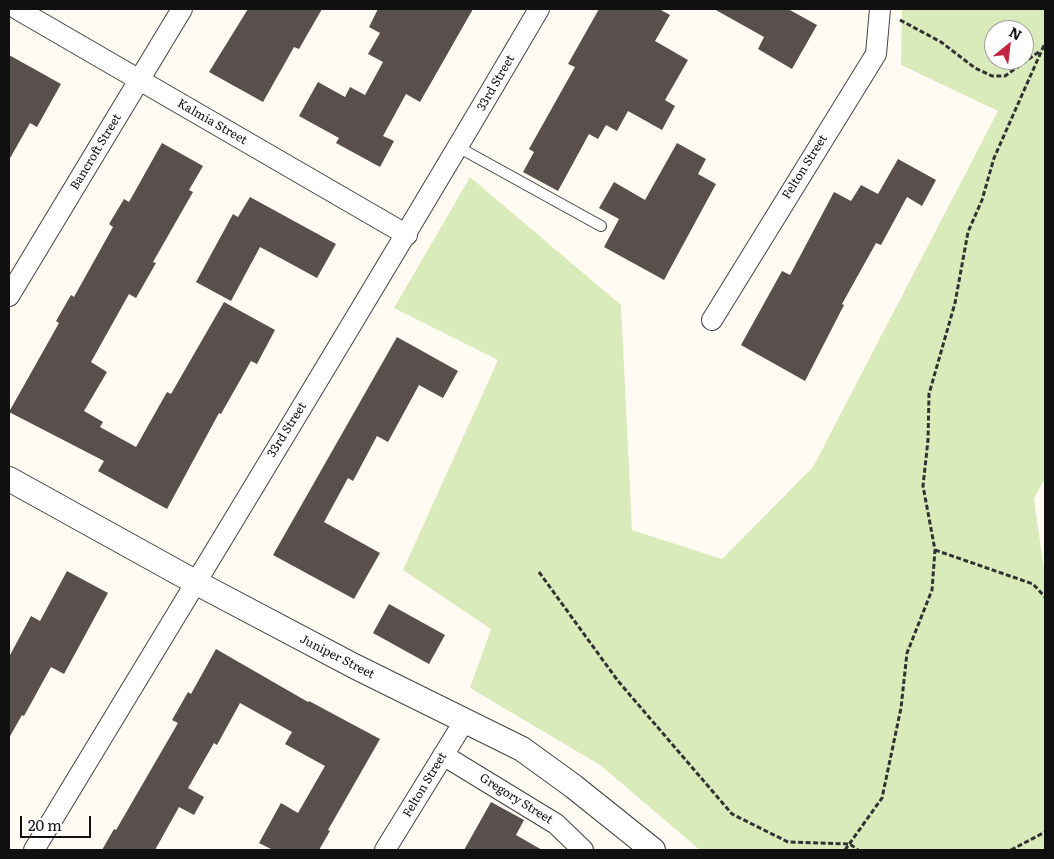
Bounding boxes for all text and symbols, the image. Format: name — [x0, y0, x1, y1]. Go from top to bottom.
north arrow — [984, 20, 1034, 70]
text: N — [1006, 21, 1026, 44]
street label: 33rd Street — [474, 52, 518, 114]
street label: Kalmia Street — [175, 96, 249, 148]
street label: Bancroft Street — [68, 111, 124, 193]
street label: Felton Street — [779, 132, 831, 202]
street label: 33rd Street — [264, 400, 310, 460]
street label: Juniper Street — [297, 632, 377, 682]
street label: Felton Street — [400, 750, 450, 820]
street label: Gregory Street — [477, 771, 555, 827]
scale bar — [22, 806, 94, 838]
text: 20 m — [28, 813, 62, 836]

